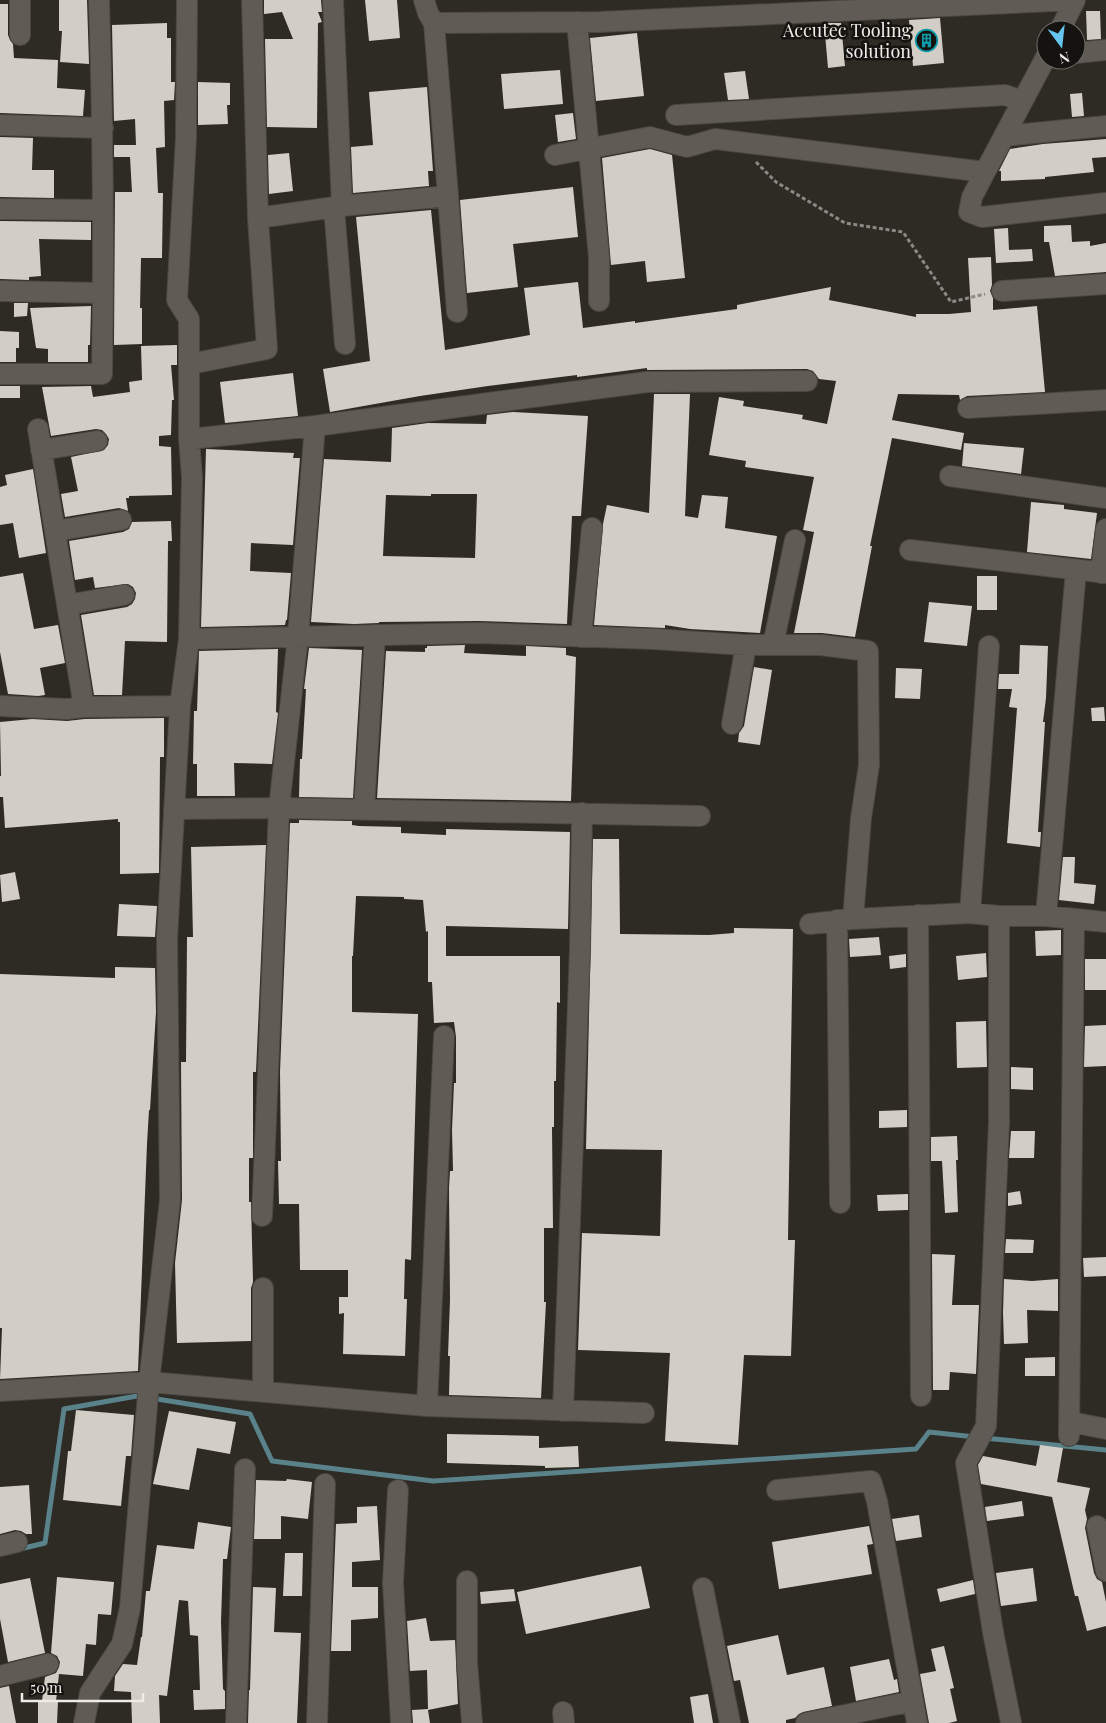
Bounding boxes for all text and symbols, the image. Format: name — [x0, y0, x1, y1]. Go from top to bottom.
place label: Accutec Tooling solution — [782, 18, 911, 63]
north arrow — [1036, 20, 1086, 70]
building icon: Accutec Tooling solution — [915, 29, 939, 53]
text: N — [1057, 48, 1072, 69]
scale bar — [22, 1670, 144, 1702]
text: 50 m — [30, 1677, 63, 1697]

